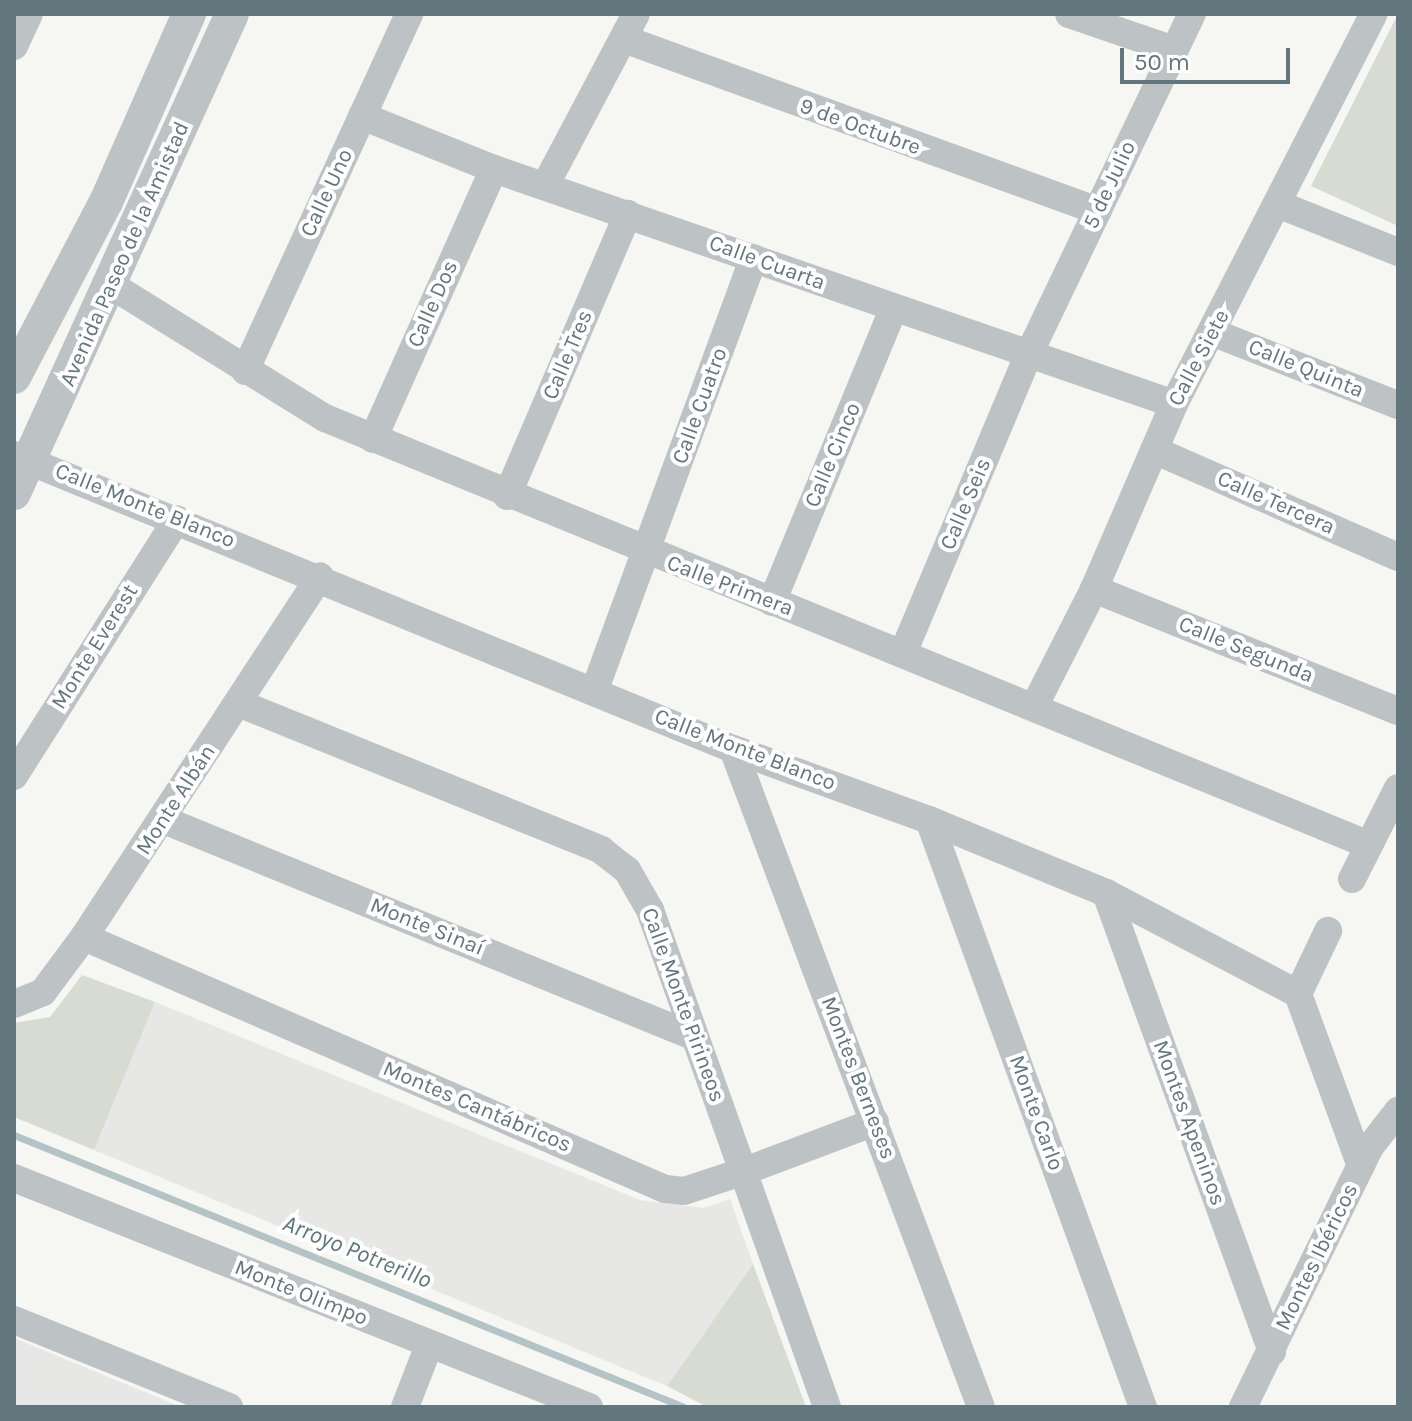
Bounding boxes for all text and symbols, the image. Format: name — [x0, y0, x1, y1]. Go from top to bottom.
scale bar — [1124, 32, 1294, 82]
text: 50 m — [1134, 48, 1190, 76]
street label: 9 de Octubre — [796, 93, 924, 161]
street label: Avenida Paseo de la Amistad — [55, 118, 195, 390]
street label: 5 de Julio — [1078, 137, 1142, 233]
street label: Calle Uno — [295, 145, 359, 241]
street label: Calle Cuarta — [705, 230, 829, 296]
street label: Calle Dos — [402, 256, 464, 352]
street label: Calle Siete — [1163, 305, 1235, 411]
street label: Calle Tres — [537, 306, 599, 404]
street label: Calle Quinta — [1244, 334, 1368, 404]
street label: Calle Cuatro — [667, 344, 733, 468]
street label: Calle Cinco — [799, 399, 867, 511]
street label: Calle Seis — [935, 454, 997, 554]
street label: Calle Monte Blanco — [51, 458, 239, 554]
street label: Calle Tercera — [1213, 465, 1339, 541]
street label: Calle Primera — [663, 550, 797, 622]
street label: Monte Everest — [46, 580, 144, 714]
street label: Calle Segunda — [1175, 611, 1317, 689]
street label: Calle Monte Blanco — [651, 703, 839, 797]
street label: Monte Albán — [131, 740, 221, 860]
street label: Monte Sinaí — [366, 892, 488, 962]
street label: Calle Monte Pirineos — [636, 904, 730, 1106]
street label: Montes Berneses — [815, 993, 901, 1163]
street label: Montes Apeninos — [1147, 1037, 1231, 1209]
street label: Monte Carlo — [1003, 1052, 1069, 1174]
street label: Montes Cantábricos — [379, 1055, 575, 1159]
street label: Montes Ibéricos — [1270, 1179, 1364, 1335]
water label: Arroyo Potrerillo — [278, 1209, 436, 1295]
street label: Monte Olimpo — [231, 1254, 371, 1332]

